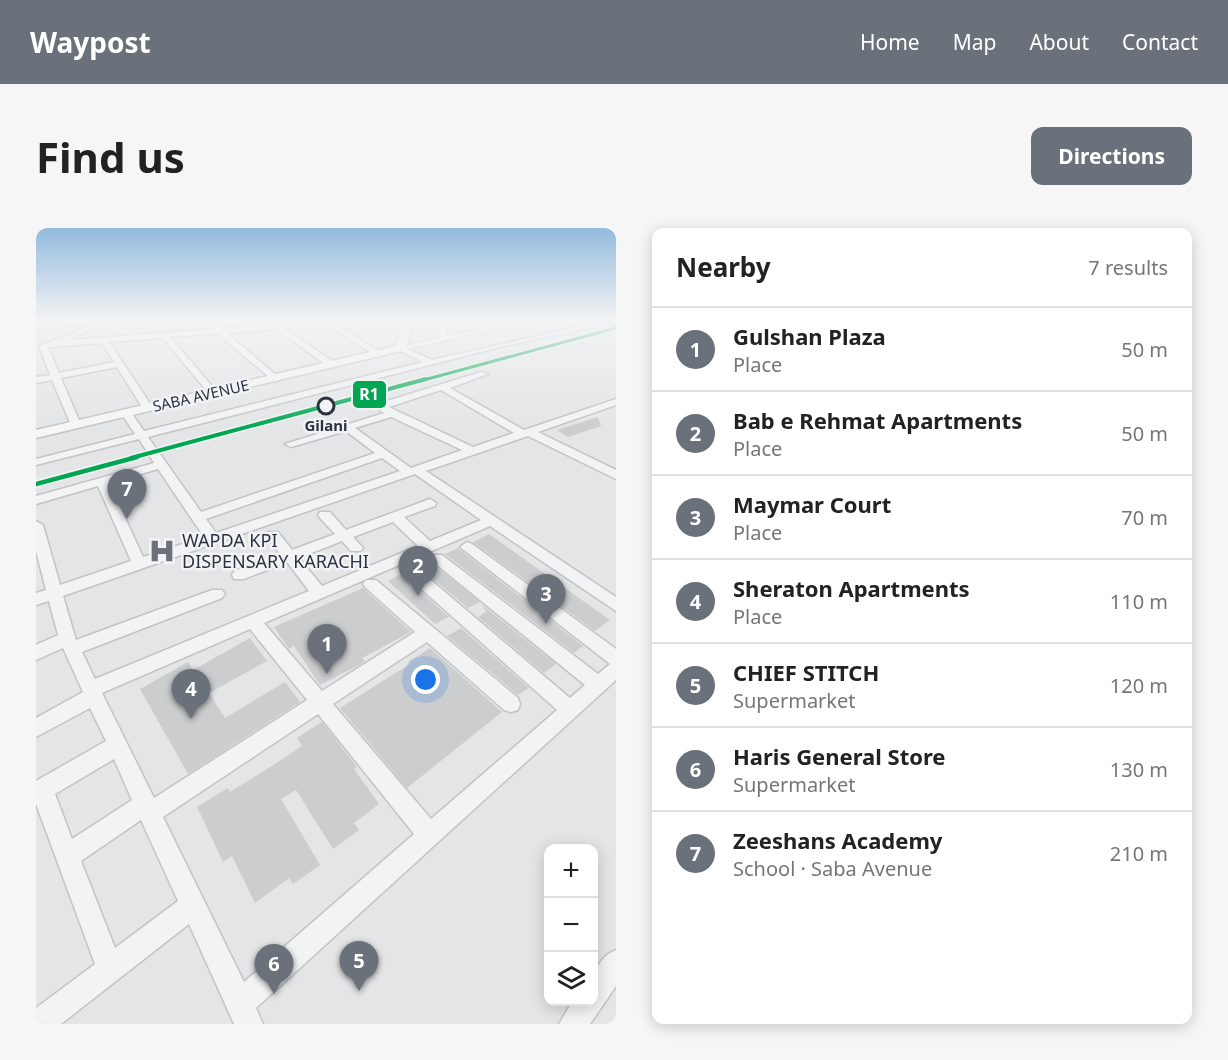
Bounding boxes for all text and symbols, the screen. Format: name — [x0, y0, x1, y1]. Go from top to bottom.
text: Waypost — [30, 23, 151, 61]
text: Home — [860, 28, 920, 56]
text: Map — [953, 28, 996, 56]
text: About — [1029, 28, 1089, 56]
text: Contact — [1122, 28, 1198, 56]
button: Directions — [1031, 127, 1192, 185]
text: Find us — [36, 128, 185, 185]
text: Nearby — [676, 249, 771, 285]
text: 7 results — [1088, 254, 1168, 281]
text: Gulshan Plaza — [733, 321, 886, 351]
text: 1 — [690, 336, 701, 363]
text: 50 m — [1121, 336, 1168, 363]
text: Place — [733, 351, 782, 378]
street label: SABA AVENUE — [151, 374, 251, 416]
line badge: R1 — [352, 380, 387, 409]
text: R1 — [359, 383, 379, 405]
marker: Gilani — [317, 397, 335, 415]
text: Bab e Rehmat Apartments — [733, 405, 1022, 435]
place label: Gilani — [304, 415, 348, 435]
text: 2 — [690, 420, 701, 447]
text: 50 m — [1121, 420, 1168, 447]
text: Place — [733, 435, 782, 462]
pin: 7 — [108, 470, 146, 519]
text: Maymar Court — [733, 489, 891, 519]
text: 3 — [690, 504, 701, 531]
text: 70 m — [1121, 504, 1168, 531]
text: Place — [733, 519, 782, 546]
place label: WAPDA KPI DISPENSARY KARACHI — [182, 528, 369, 573]
hospital icon: WAPDA KPI DISPENSARY KARACHI — [147, 536, 177, 566]
pin: 2 — [398, 546, 437, 596]
text: Sheraton Apartments — [733, 573, 970, 603]
pin: 3 — [526, 574, 566, 624]
text: 4 — [690, 588, 701, 615]
text: 110 m — [1110, 588, 1168, 615]
text: Place — [733, 603, 782, 630]
pin: 1 — [308, 624, 346, 674]
text: CHIEF STITCH — [733, 657, 879, 687]
your location — [411, 665, 440, 694]
pin: 4 — [172, 670, 210, 719]
text: 5 — [690, 672, 701, 699]
text: 120 m — [1110, 672, 1168, 699]
text: Supermarket — [733, 687, 856, 714]
text: Haris General Store — [733, 741, 945, 771]
text: 6 — [690, 756, 701, 783]
text: 130 m — [1110, 756, 1168, 783]
text: Supermarket — [733, 771, 856, 798]
text: Zeeshans Academy — [733, 825, 942, 855]
text: 7 — [690, 840, 701, 867]
text: 210 m — [1110, 840, 1168, 867]
map controls — [544, 844, 598, 1006]
button: + — [544, 844, 598, 898]
text: School · Saba Avenue — [733, 855, 932, 882]
button: − — [544, 898, 598, 952]
pin: 5 — [340, 942, 378, 991]
pin: 6 — [254, 944, 294, 994]
button: layers — [544, 952, 598, 1006]

